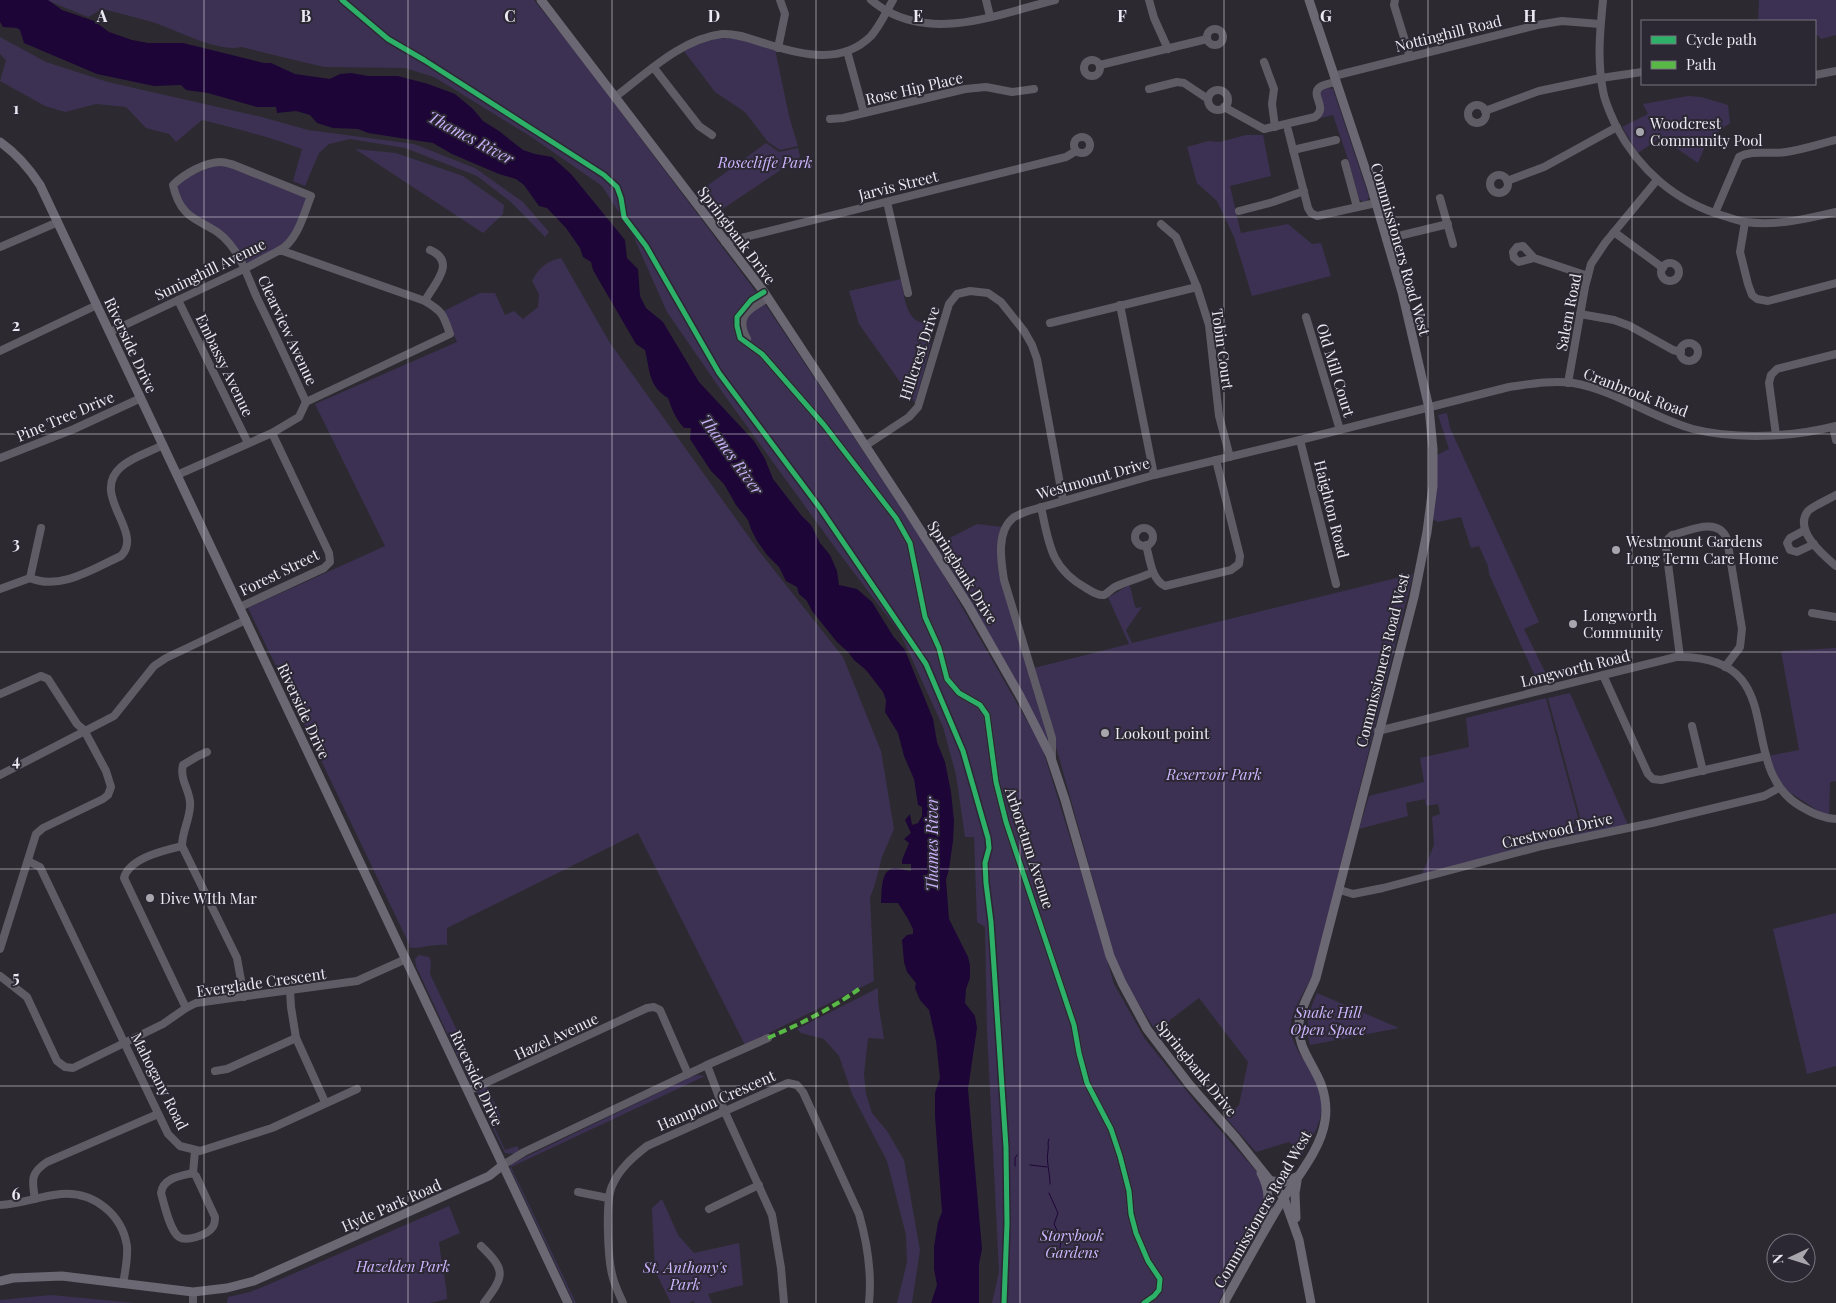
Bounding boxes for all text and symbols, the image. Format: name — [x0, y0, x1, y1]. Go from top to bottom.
text: A — [96, 5, 108, 26]
text: B — [301, 5, 312, 26]
text: C — [504, 5, 516, 26]
text: D — [708, 5, 720, 26]
text: E — [913, 5, 923, 26]
text: F — [1117, 5, 1127, 26]
text: G — [1320, 5, 1332, 26]
text: H — [1524, 5, 1537, 26]
street label: Nottinghill Road — [1393, 10, 1504, 56]
legend — [1641, 20, 1816, 85]
text: Cycle path — [1686, 29, 1757, 49]
text: Path — [1686, 54, 1716, 74]
street label: Rose Hip Place — [863, 67, 965, 109]
text: 1 — [13, 97, 19, 118]
water label: Thames River — [424, 106, 519, 169]
place label: Woodcrest Community Pool — [1649, 113, 1763, 150]
marker: Woodcrest Community Pool — [1634, 126, 1646, 138]
park label: Rosecliffe Park — [717, 152, 813, 172]
street label: Commissioners Road West — [1367, 160, 1435, 338]
street label: Jarvis Street — [855, 165, 940, 205]
street label: Springbank Drive — [694, 182, 780, 288]
street label: Suninghill Avenue — [151, 233, 269, 305]
street label: Salem Road — [1551, 271, 1585, 352]
street label: Clearview Avenue — [254, 272, 322, 388]
street label: Riverside Drive — [100, 294, 162, 396]
street label: Hillcrest Drive — [894, 303, 944, 403]
street label: Tobin Court — [1207, 307, 1239, 392]
street label: Embassy Avenue — [192, 310, 258, 420]
text: 2 — [12, 314, 20, 335]
street label: Old Mill Court — [1312, 321, 1360, 420]
street label: Cranbrook Road — [1581, 363, 1691, 421]
street label: Pine Tree Drive — [13, 386, 117, 446]
water label: Thames River — [696, 410, 769, 499]
street label: Westmount Drive — [1033, 452, 1152, 504]
street label: Haighton Road — [1310, 458, 1354, 560]
street label: Springbank Drive — [923, 517, 1003, 627]
place label: Westmount Gardens Long Term Care Home — [1625, 531, 1779, 568]
text: 3 — [12, 532, 20, 553]
street label: Forest Street — [236, 544, 323, 600]
marker: Westmount Gardens Long Term Care Home — [1610, 544, 1622, 556]
street label: Commissioners Road West — [1351, 570, 1413, 749]
place label: Longworth Community — [1583, 605, 1664, 642]
marker: Longworth Community — [1567, 618, 1579, 630]
street label: Longworth Road — [1518, 645, 1632, 691]
street label: Riverside Drive — [273, 660, 335, 762]
place label: Lookout point — [1115, 723, 1210, 743]
marker: Lookout point — [1099, 727, 1111, 739]
text: 4 — [12, 749, 20, 770]
park label: Reservoir Park — [1165, 764, 1262, 784]
street label: Arboretum Avenue — [1001, 784, 1059, 911]
water label: Thames River — [921, 796, 942, 891]
street label: Crestwood Drive — [1500, 808, 1614, 852]
place label: Dive WIth Mar — [160, 888, 257, 908]
marker: Dive WIth Mar — [144, 892, 156, 904]
street label: Everglade Crescent — [195, 963, 328, 1001]
text: 5 — [12, 966, 20, 987]
park label: Snake Hill Open Space — [1290, 1002, 1366, 1039]
street label: Hazel Avenue — [511, 1008, 601, 1064]
street label: Springbank Drive — [1152, 1016, 1242, 1120]
street label: Riverside Drive — [446, 1027, 508, 1129]
street label: Mahogany Road — [127, 1029, 193, 1133]
street label: Hampton Crescent — [654, 1065, 779, 1135]
street label: Commissioners Road West — [1209, 1126, 1316, 1291]
street label: Hyde Park Road — [338, 1174, 444, 1236]
text: 6 — [12, 1183, 21, 1204]
park label: Storybook Gardens — [1039, 1225, 1104, 1262]
north arrow — [1766, 1233, 1816, 1283]
text: N — [1768, 1253, 1787, 1265]
park label: Hazelden Park — [355, 1256, 450, 1276]
park label: St. Anthony's Park — [642, 1257, 727, 1294]

